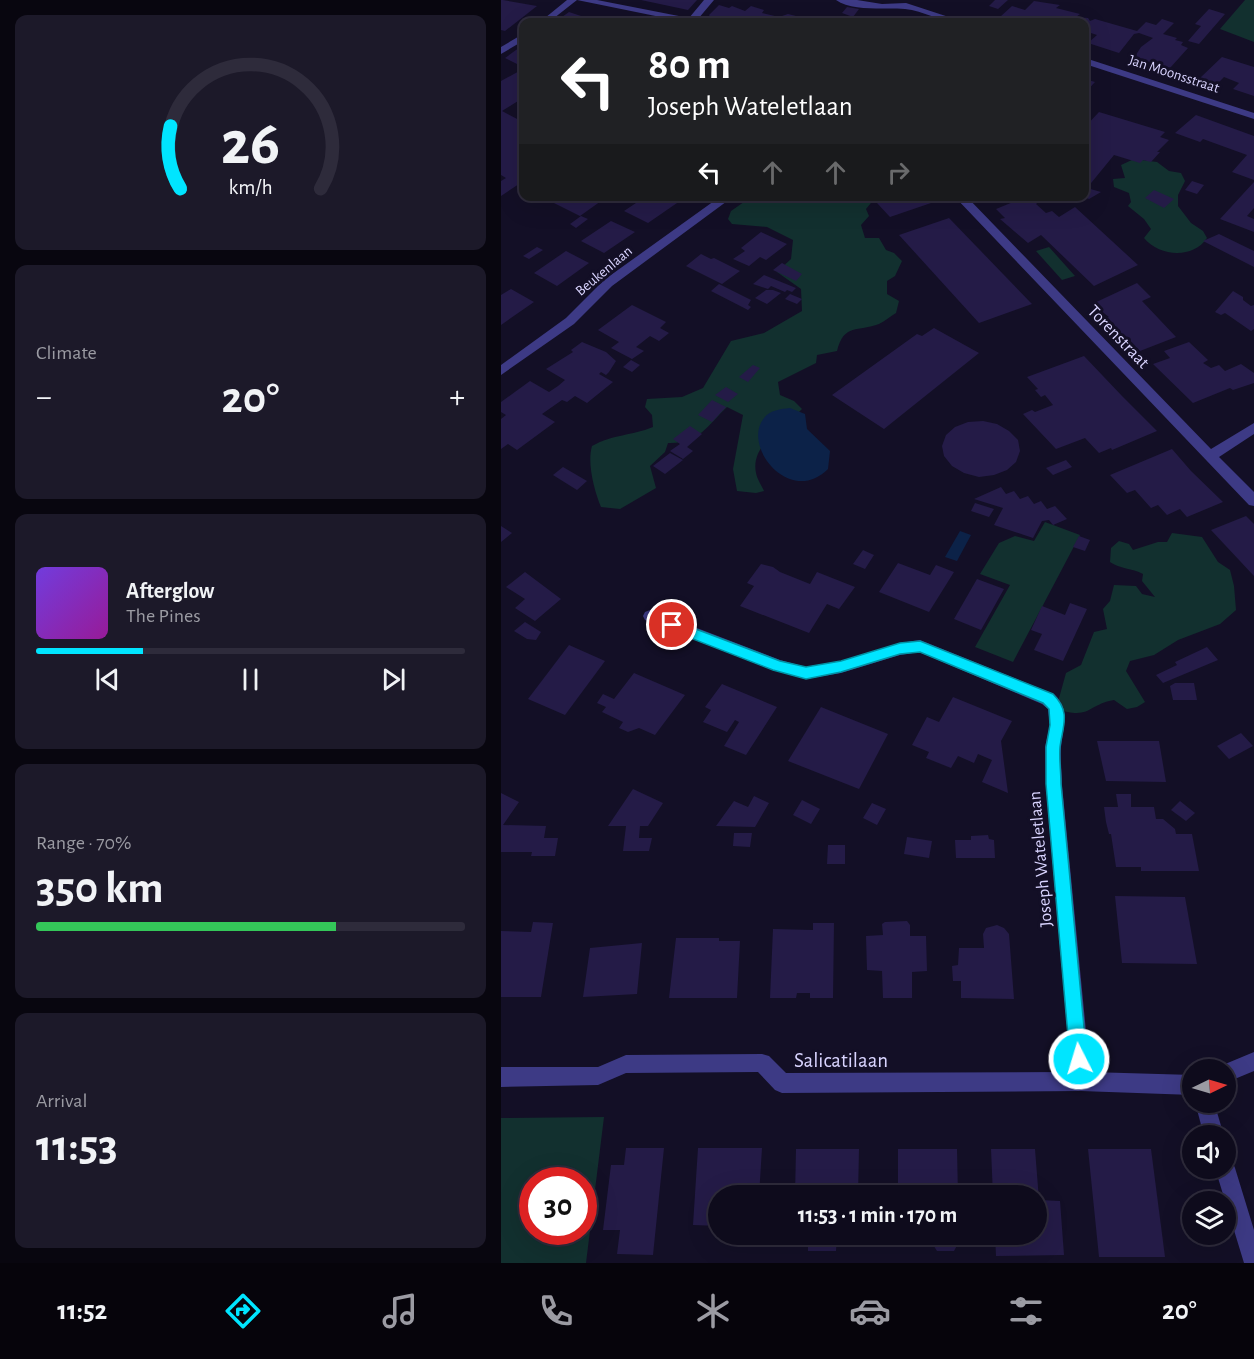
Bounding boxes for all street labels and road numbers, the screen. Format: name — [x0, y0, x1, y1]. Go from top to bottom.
street label: Jan Moonsstraat — [1127, 52, 1221, 96]
street label: Beukenlaan — [573, 243, 635, 299]
street label: Torenstraat — [1084, 302, 1152, 372]
street label: Joseph Wateletlaan — [1026, 790, 1056, 928]
street label: Salicatilaan — [794, 1050, 888, 1071]

